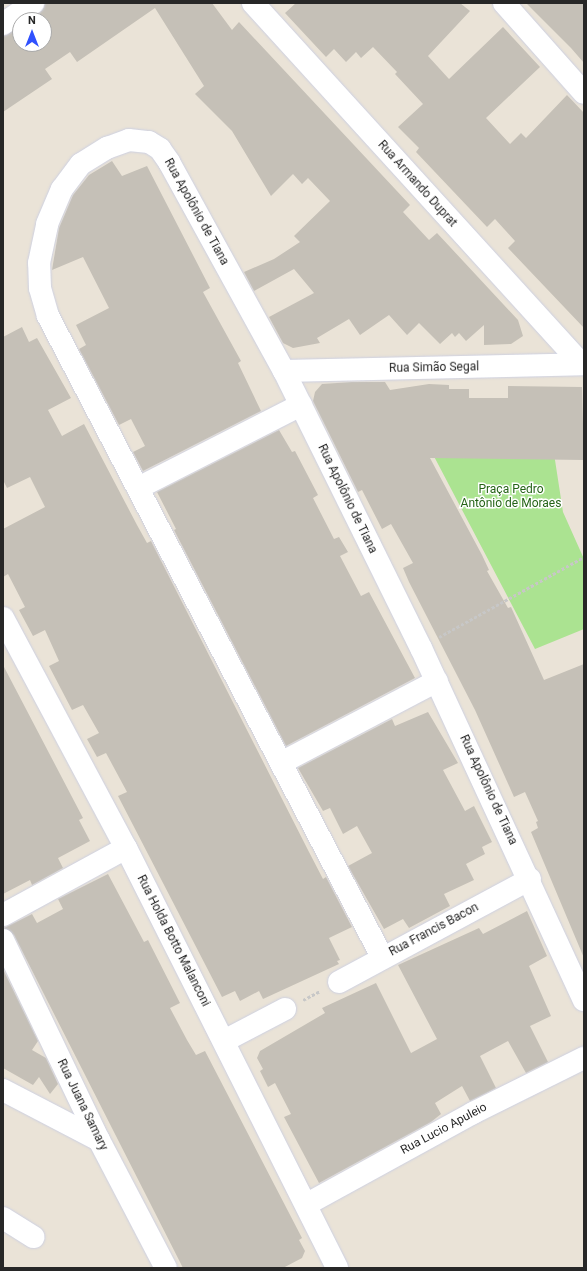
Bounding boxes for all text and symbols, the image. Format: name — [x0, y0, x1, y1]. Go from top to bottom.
north arrow — [12, 12, 52, 52]
text: N — [28, 14, 36, 27]
street label: Rua Armando Duprat — [374, 138, 460, 230]
street label: Rua Apolônio de Tiana — [161, 156, 231, 268]
street label: Rua Simão Segal — [389, 360, 479, 376]
street label: Rua Apolônio de Tiana — [314, 442, 380, 556]
park label: Praça Pedro Antônio de Moraes — [461, 483, 561, 511]
street label: Rua Apolônio de Tiana — [456, 733, 520, 847]
street label: Rua Holda Botto Malanconi — [134, 873, 212, 1009]
street label: Rua Francis Bacon — [387, 900, 481, 960]
street label: Rua Juana Samary — [54, 1057, 110, 1153]
street label: Rua Lucio Apuleio — [398, 1100, 490, 1158]

